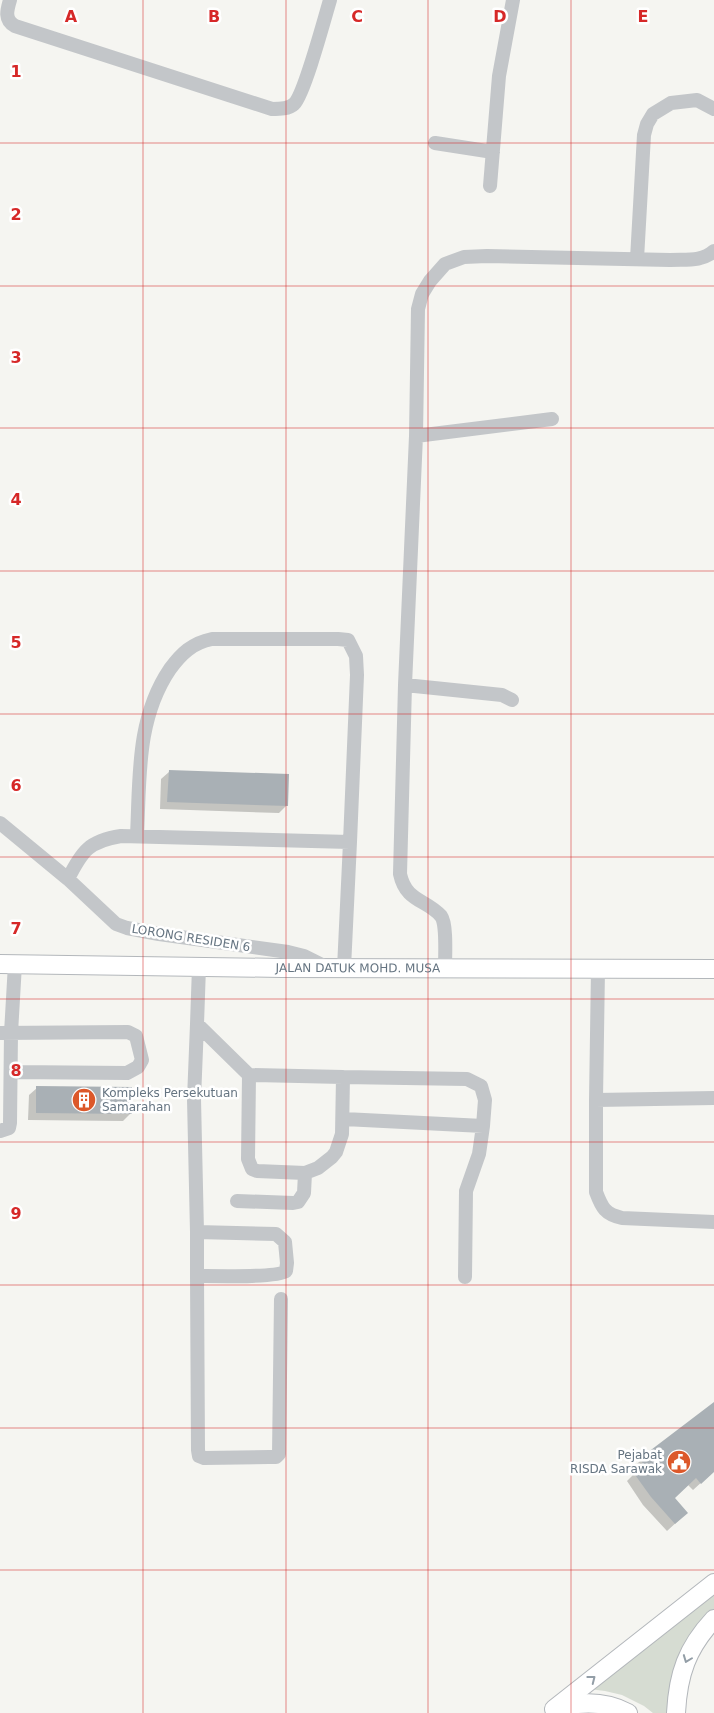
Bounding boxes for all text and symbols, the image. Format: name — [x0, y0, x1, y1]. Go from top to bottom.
text: A — [65, 7, 78, 26]
text: B — [208, 7, 220, 26]
text: C — [351, 7, 363, 26]
text: D — [493, 7, 507, 26]
text: E — [638, 7, 648, 26]
text: 1 — [10, 62, 22, 81]
text: 2 — [10, 205, 22, 224]
text: 3 — [10, 348, 22, 367]
text: 4 — [10, 490, 22, 509]
text: 5 — [10, 633, 22, 652]
text: 6 — [10, 776, 22, 795]
text: 7 — [10, 919, 22, 938]
street label: LORONG RESIDEN 6 — [131, 922, 251, 954]
street label: JALAN DATUK MOHD. MUSA — [275, 961, 441, 975]
text: 8 — [10, 1061, 22, 1080]
place label: Kompleks Persekutuan Samarahan — [102, 1086, 238, 1114]
building icon: Kompleks Persekutuan Samarahan — [71, 1087, 97, 1113]
text: 9 — [10, 1204, 22, 1223]
place label: Pejabat RISDA Sarawak — [570, 1448, 662, 1476]
public building icon: Pejabat RISDA Sarawak — [666, 1449, 692, 1475]
one-way arrow — [682, 1654, 693, 1663]
one-way arrow — [586, 1676, 595, 1684]

